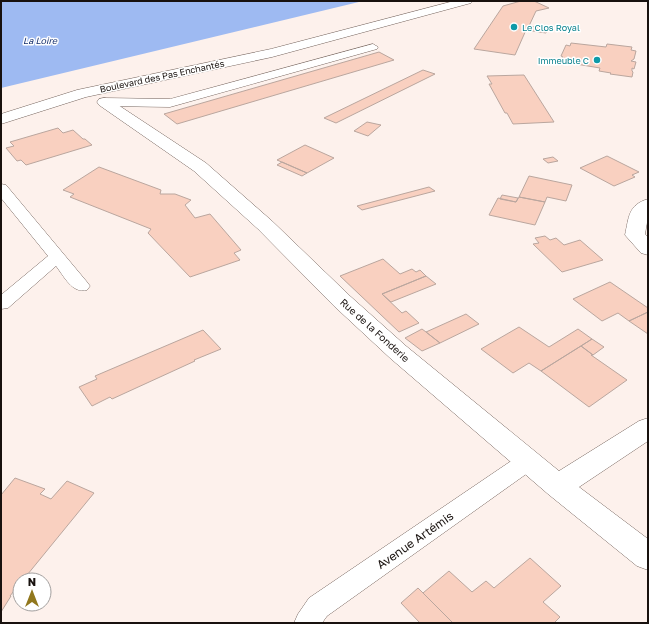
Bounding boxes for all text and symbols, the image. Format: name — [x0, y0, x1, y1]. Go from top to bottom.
marker: Le Clos Royal — [509, 22, 519, 32]
place label: Le Clos Royal — [522, 22, 580, 33]
water label: La Loire — [23, 35, 58, 46]
place label: Immeuble C — [538, 55, 589, 66]
marker: Immeuble C — [592, 55, 602, 65]
street label: Boulevard des Pas Enchantés — [99, 57, 225, 95]
street label: Rue de la Fonderie — [338, 296, 412, 364]
street label: Avenue Artémis — [374, 508, 456, 572]
north arrow — [12, 572, 52, 612]
text: N — [28, 575, 36, 588]

